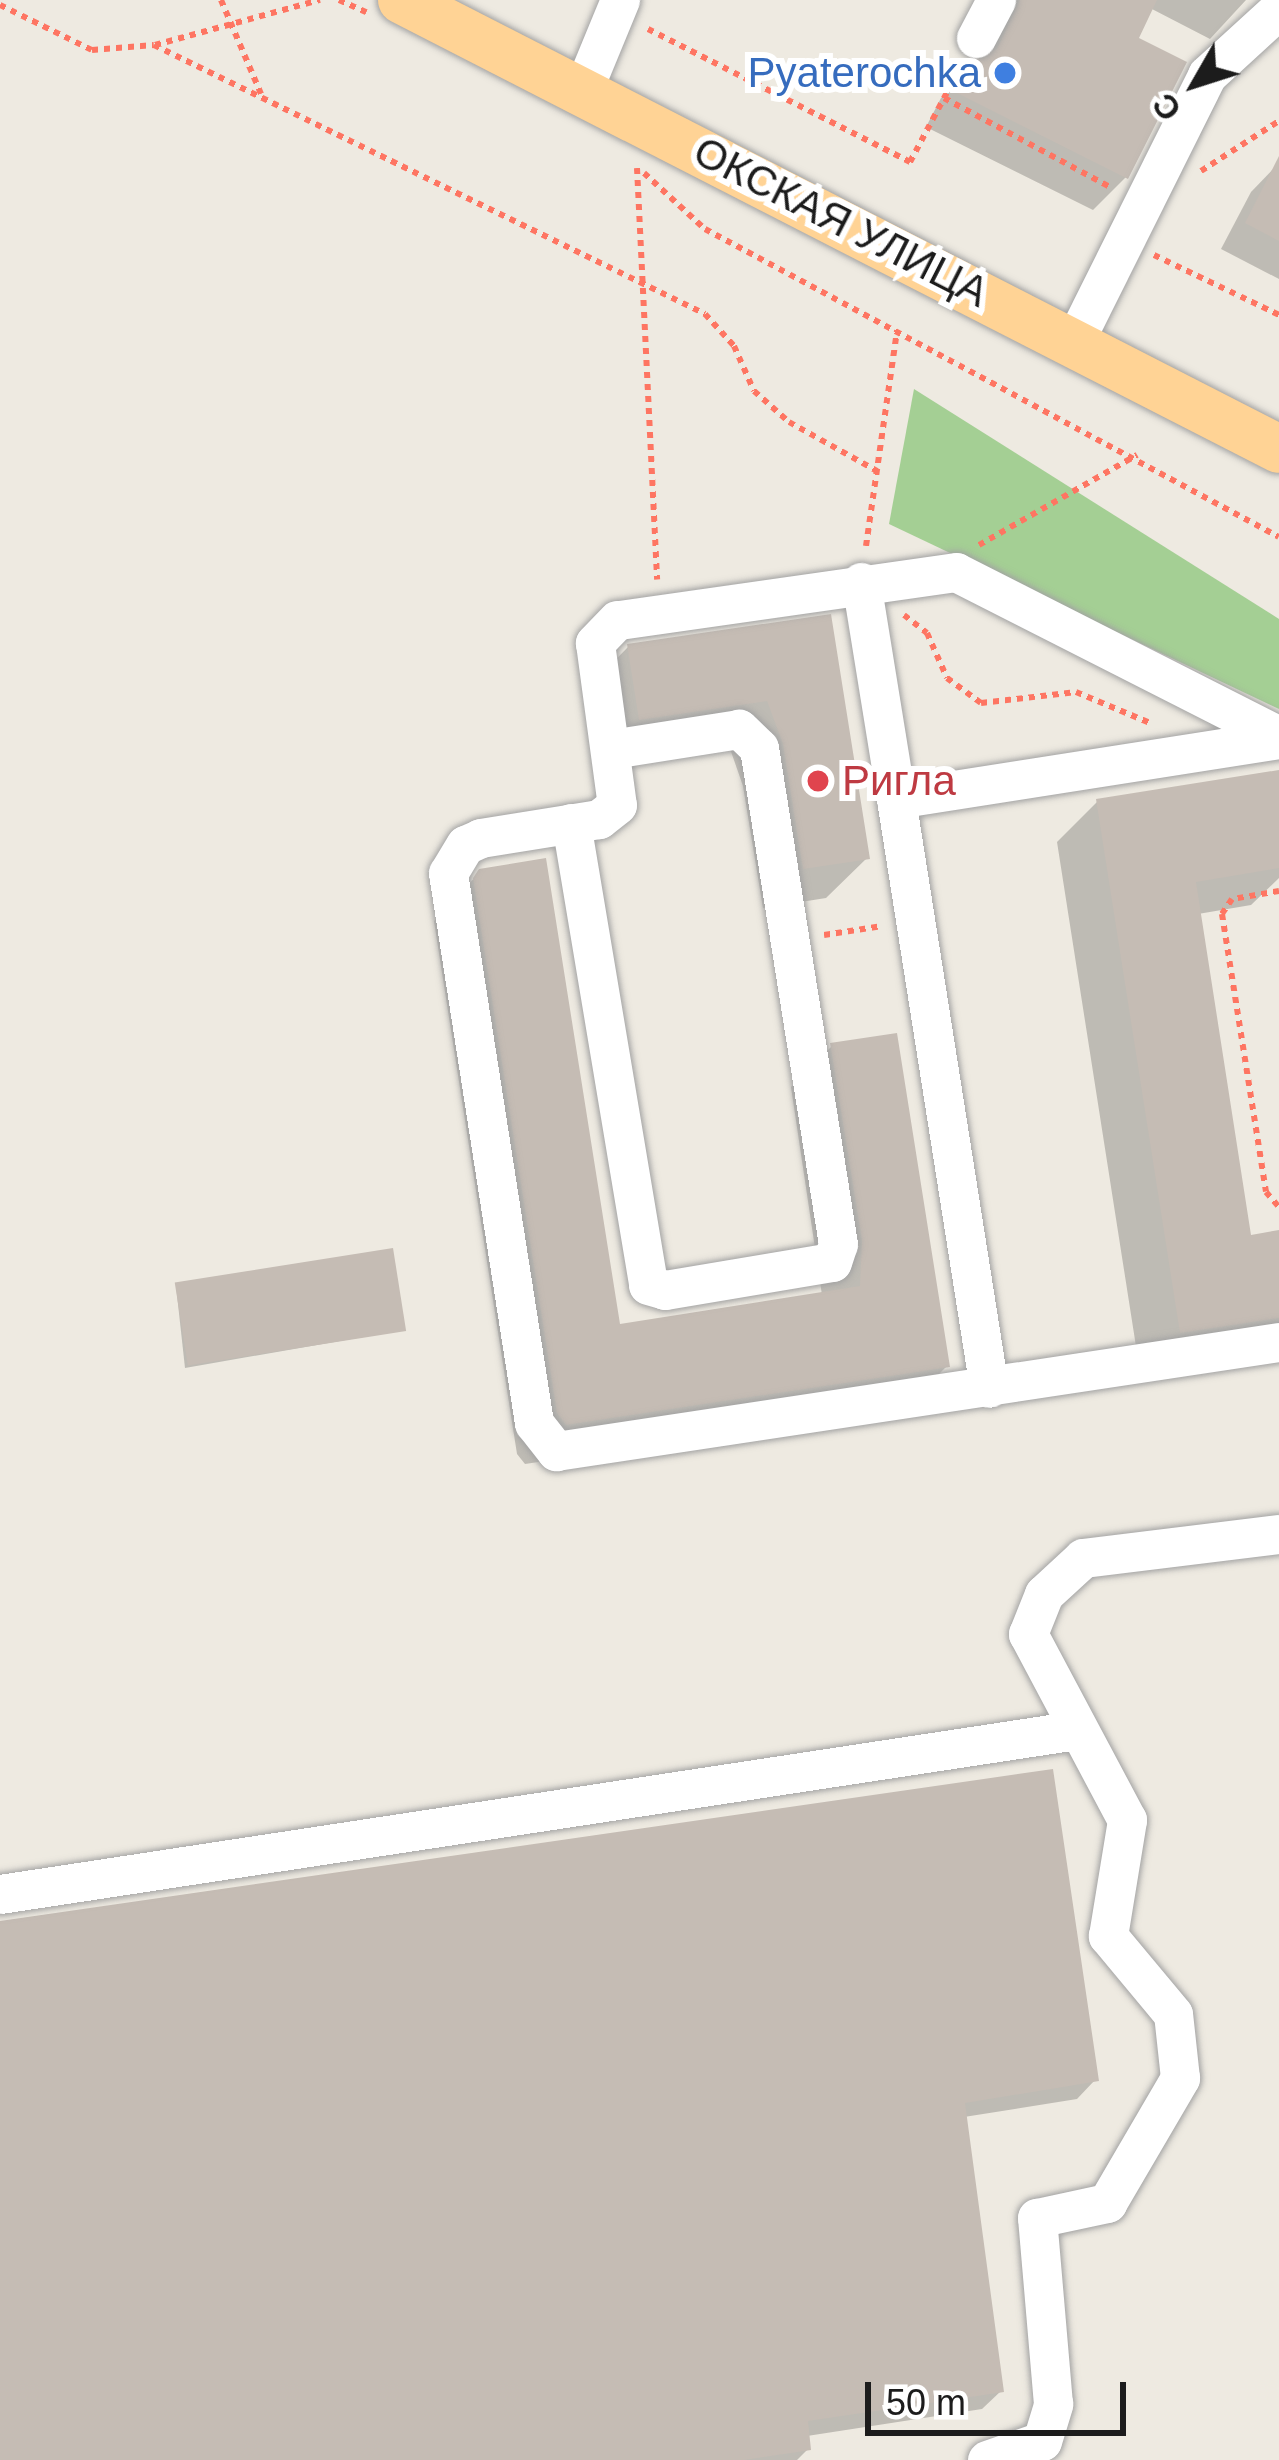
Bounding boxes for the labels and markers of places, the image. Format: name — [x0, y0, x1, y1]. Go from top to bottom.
place label: Pyaterochka — [748, 48, 981, 98]
marker: Pyaterochka — [992, 60, 1018, 86]
place label: Ригла — [842, 756, 956, 806]
marker: Ригла — [805, 768, 831, 794]

